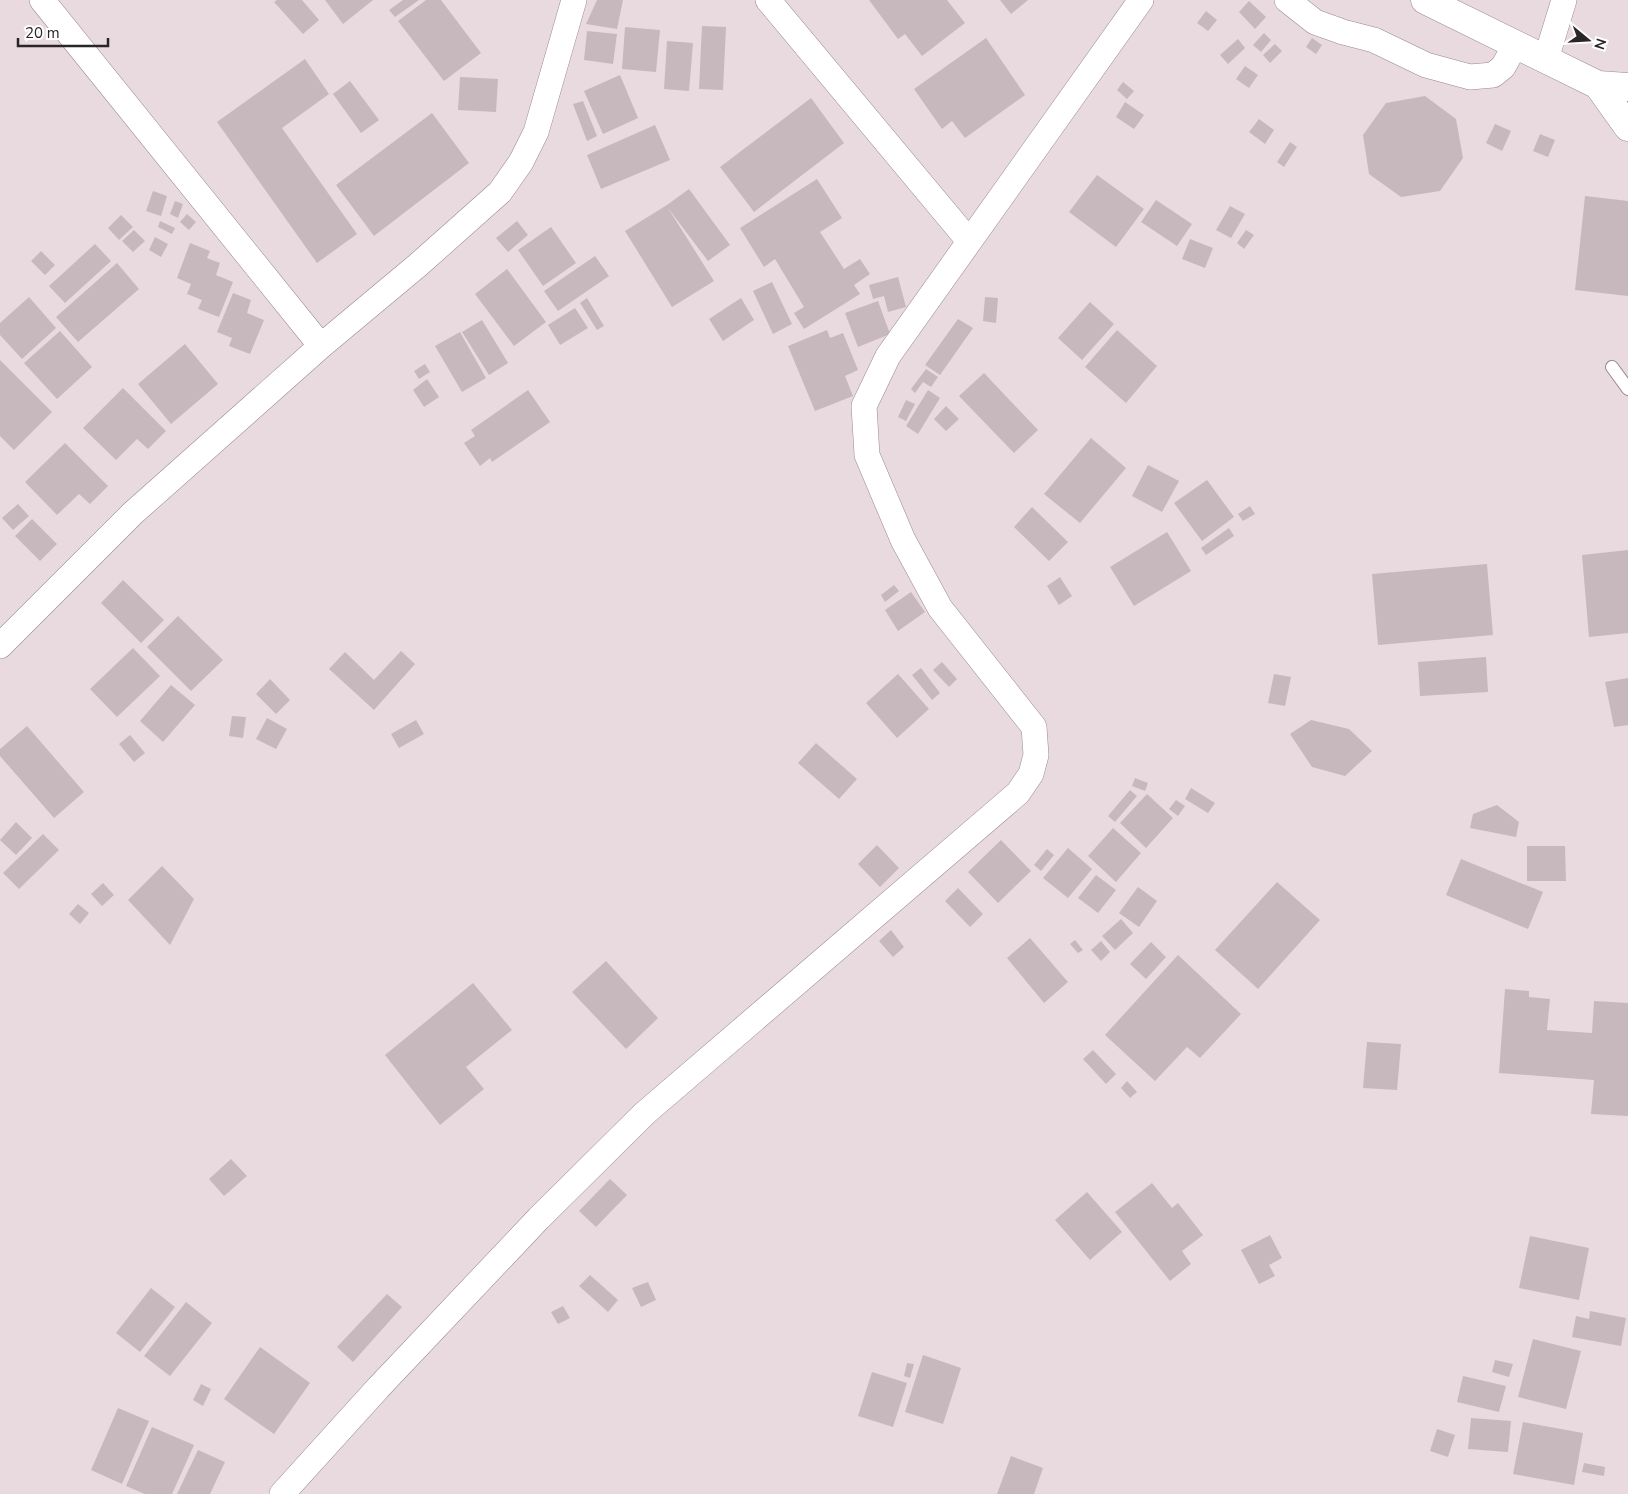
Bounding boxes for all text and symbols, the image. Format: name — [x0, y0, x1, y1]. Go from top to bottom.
scale bar — [18, 15, 108, 47]
north arrow — [1563, 15, 1613, 65]
text: 20 m — [25, 23, 60, 43]
text: N — [1589, 36, 1611, 52]

